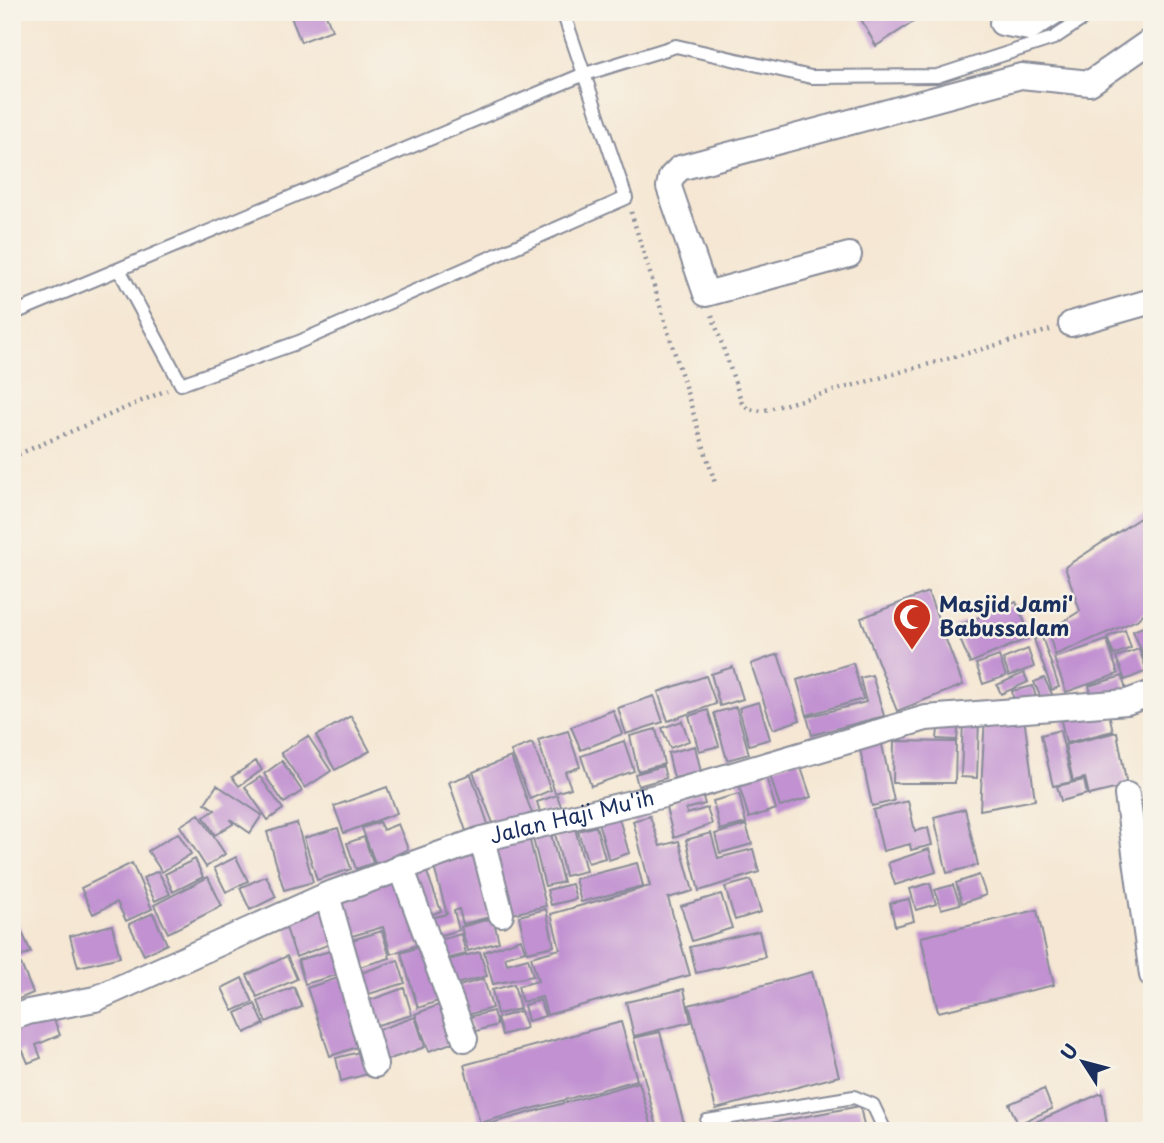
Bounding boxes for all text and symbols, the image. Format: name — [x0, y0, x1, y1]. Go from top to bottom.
place label: Masjid Jami' Babussalam — [939, 587, 1073, 643]
mosque icon: Masjid Jami' Babussalam — [891, 596, 933, 651]
street label: Jalan Haji Mu'ih — [486, 780, 657, 851]
north arrow — [1048, 1028, 1118, 1098]
text: U — [1053, 1037, 1084, 1066]

